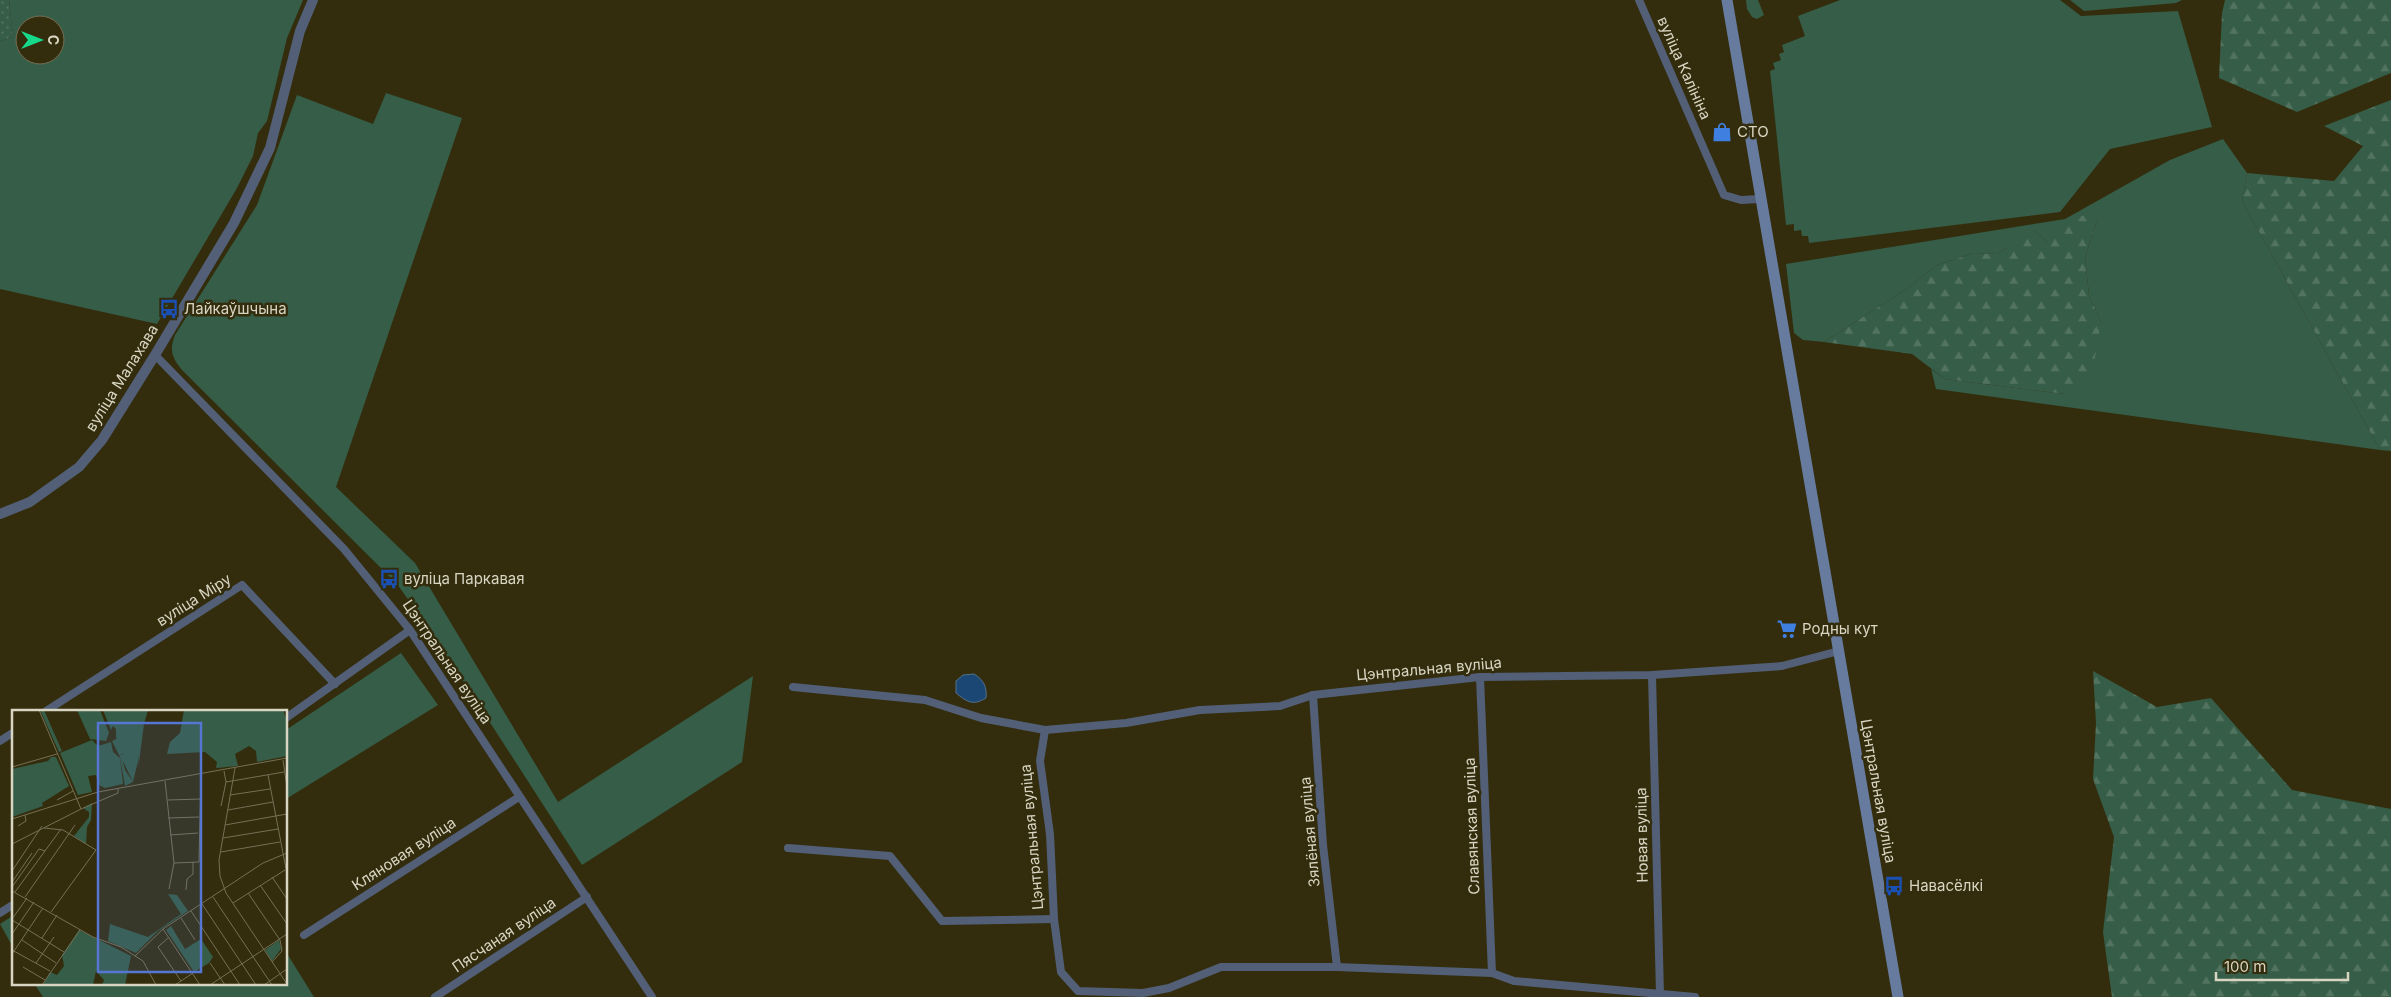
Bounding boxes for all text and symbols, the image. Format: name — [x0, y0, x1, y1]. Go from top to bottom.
street label: вуліца Калініна — [1653, 13, 1716, 122]
north arrow — [15, 15, 65, 65]
text: С — [45, 35, 62, 45]
shop icon: СТО — [1711, 121, 1733, 143]
place label: СТО — [1737, 122, 1769, 141]
bus stop icon: Лайкаўшчына — [158, 298, 180, 320]
place label: Лайкаўшчына — [184, 299, 287, 318]
street label: вуліца Малахава — [81, 321, 162, 435]
bus stop icon: вуліца Паркавая — [378, 568, 400, 590]
street label: вуліца Міру — [153, 569, 235, 630]
place label: вуліца Паркавая — [404, 569, 525, 588]
street label: Цэнтральная вуліца — [399, 596, 496, 727]
supermarket icon: Родны кут — [1776, 618, 1798, 640]
place label: Родны кут — [1802, 619, 1878, 638]
street label: Цэнтральная вуліца — [1355, 653, 1502, 684]
inset map — [12, 710, 288, 984]
street label: Цэнтральная вуліца — [1856, 717, 1901, 864]
street label: Славянская вуліца — [1460, 757, 1483, 895]
street label: Цэнтральная вуліца — [1016, 764, 1047, 911]
street label: Зялёная вуліца — [1295, 776, 1324, 888]
street label: Новая вуліца — [1631, 787, 1652, 883]
street label: Кляновая вуліца — [348, 813, 459, 894]
bus stop icon: Навасёлкі — [1883, 875, 1905, 897]
place label: Навасёлкі — [1909, 876, 1983, 895]
street label: Пясчаная вуліца — [448, 893, 559, 976]
scale bar — [2216, 950, 2348, 982]
text: 100 m — [2224, 957, 2266, 976]

